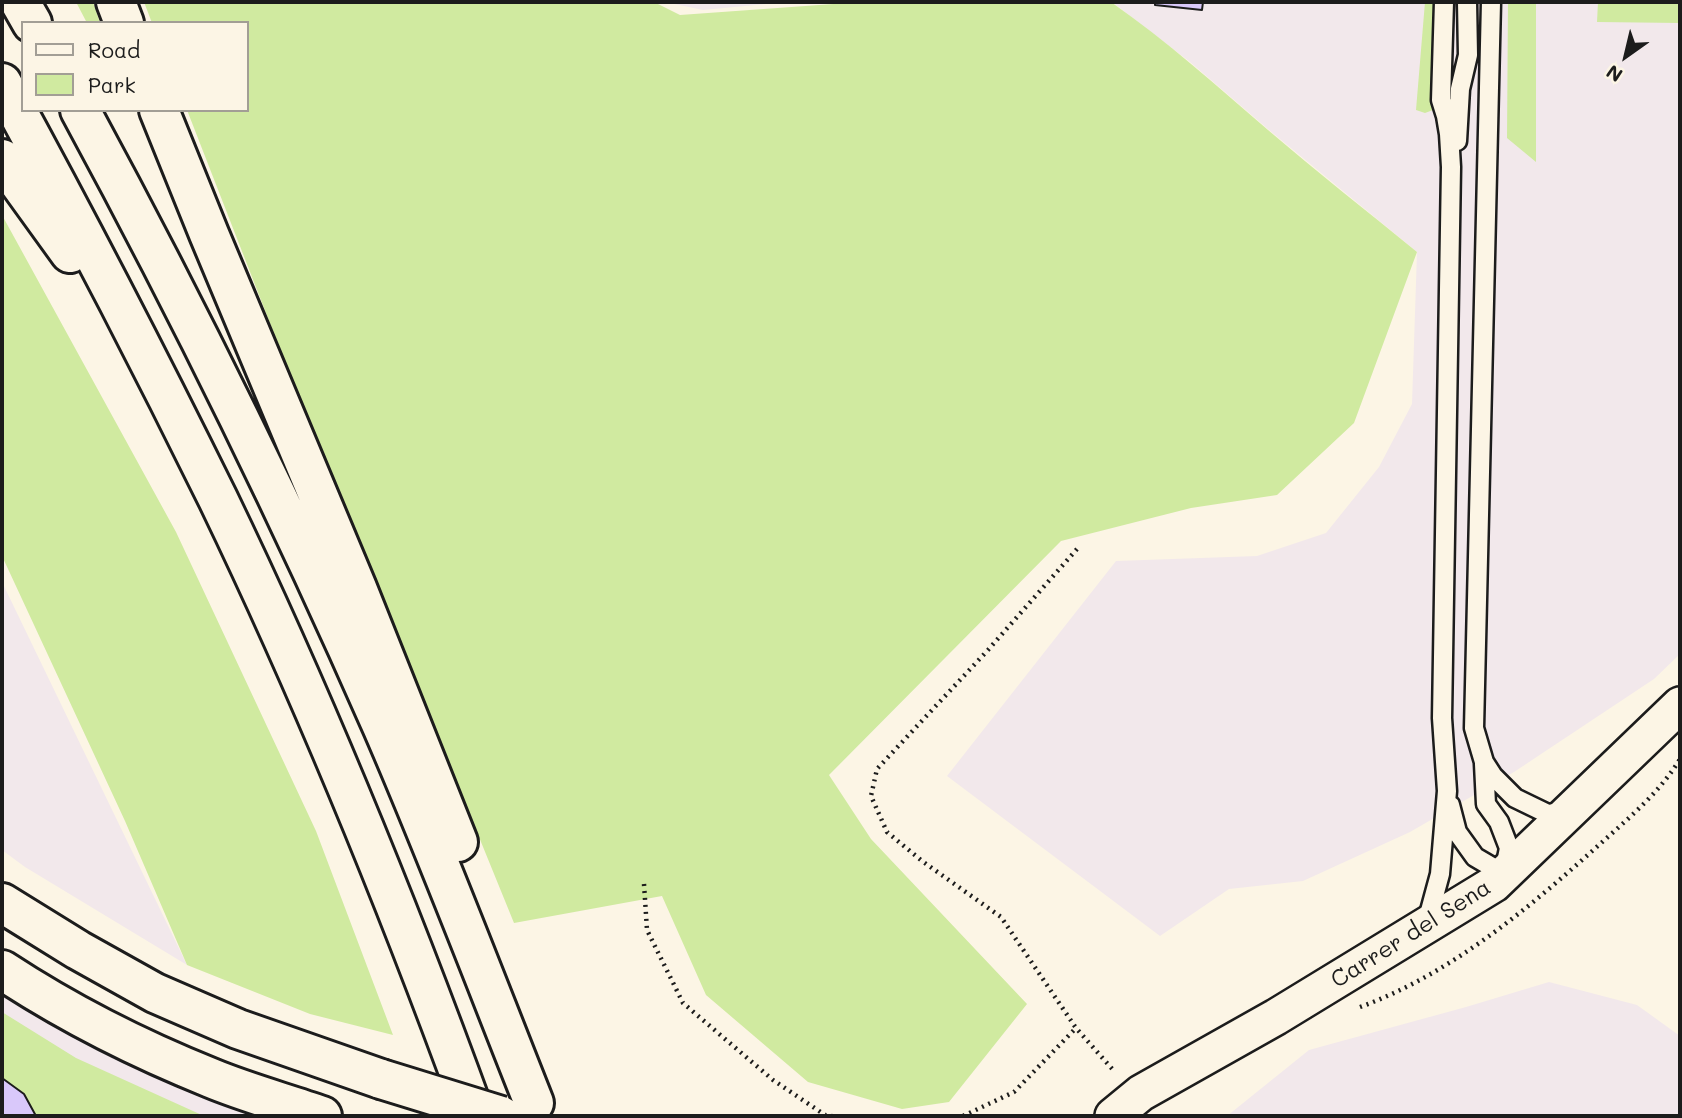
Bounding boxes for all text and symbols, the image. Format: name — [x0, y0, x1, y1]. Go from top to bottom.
legend — [21, 21, 248, 112]
north arrow — [1591, 21, 1661, 91]
text: Road — [88, 36, 140, 63]
text: N — [1601, 59, 1627, 88]
text: Park — [88, 71, 136, 98]
street label: Carrer del Sena — [1326, 874, 1496, 994]

